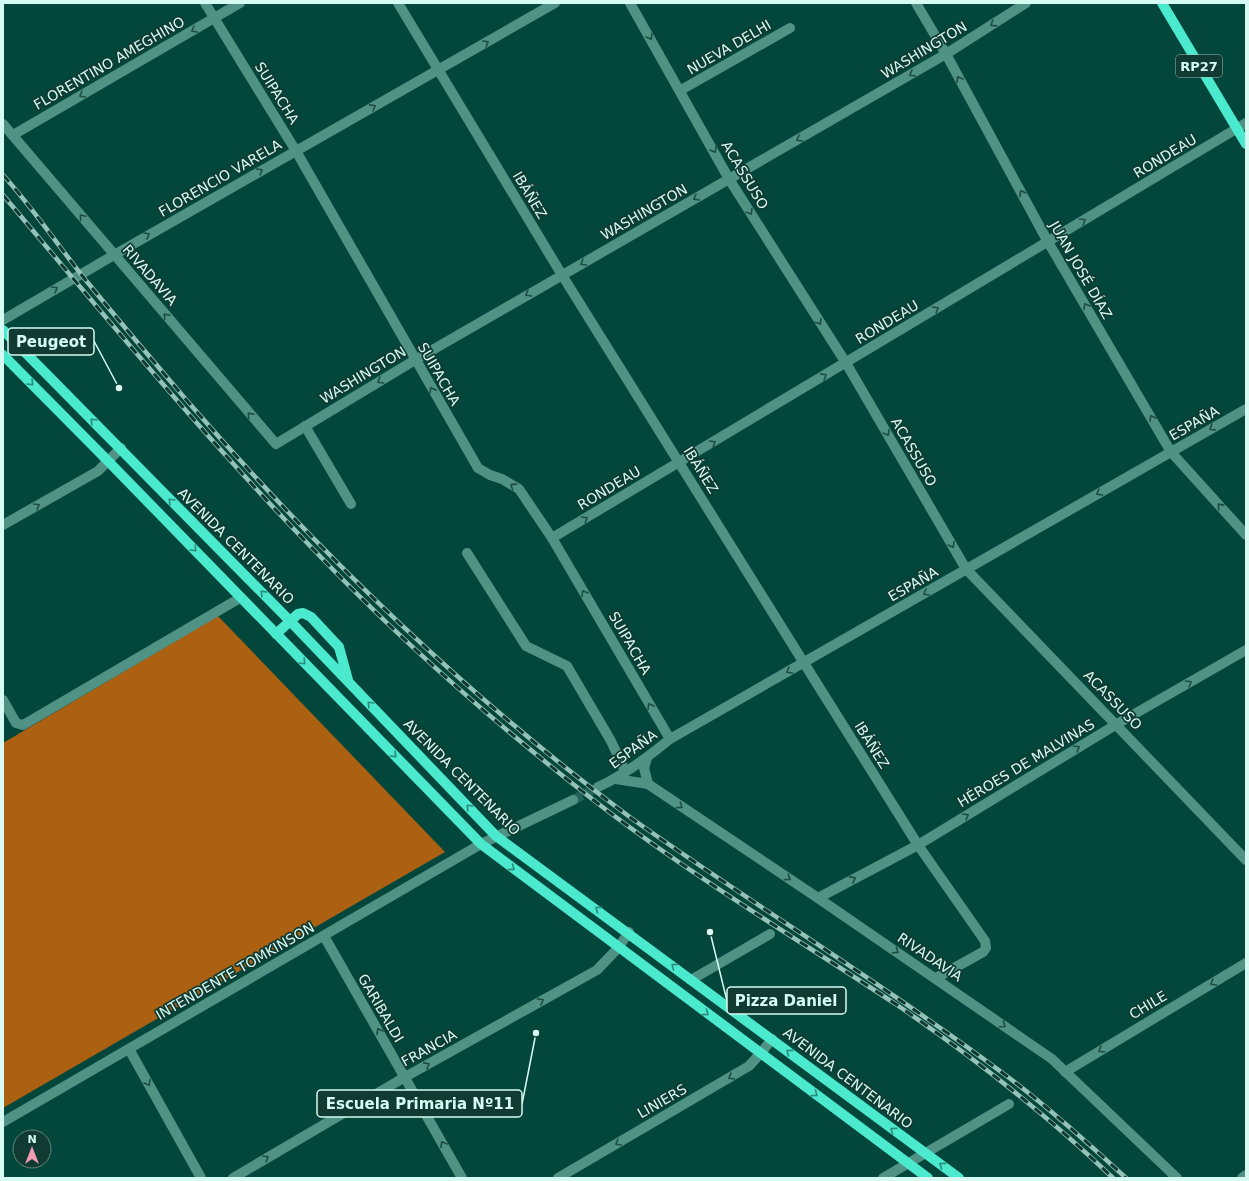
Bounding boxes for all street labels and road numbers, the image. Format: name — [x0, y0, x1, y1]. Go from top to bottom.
street label: FLORENTINO AMEGHINO — [31, 13, 187, 113]
street label: NUEVA DELHI — [684, 16, 774, 78]
street label: WASHINGTON — [878, 18, 970, 82]
road number: RP27 — [1176, 55, 1222, 77]
street label: SUIPACHA — [252, 59, 303, 127]
street label: RONDEAU — [1131, 131, 1199, 181]
street label: FLORENCIO VARELA — [156, 136, 285, 220]
street label: ACASSUSO — [718, 138, 772, 212]
street label: IBÁÑEZ — [510, 168, 550, 222]
street label: WASHINGTON — [598, 181, 690, 243]
street label: JUAN JOSÉ DÍAZ — [1046, 217, 1116, 322]
street label: RIVADAVIA — [119, 242, 181, 309]
street label: RONDEAU — [853, 297, 921, 347]
street label: SUIPACHA — [415, 340, 464, 409]
street label: WASHINGTON — [317, 343, 409, 407]
street label: ESPAÑA — [1166, 402, 1222, 444]
street label: ACASSUSO — [888, 415, 940, 489]
street label: IBÁÑEZ — [680, 444, 722, 496]
street label: RONDEAU — [575, 463, 643, 513]
street label: AVENIDA CENTENARIO — [175, 485, 297, 607]
street label: ESPAÑA — [885, 563, 941, 605]
street label: SUIPACHA — [606, 609, 655, 678]
street label: ACASSUSO — [1081, 667, 1145, 733]
street label: AVENIDA CENTENARIO — [401, 716, 523, 838]
street label: HÉROES DE MALVINAS — [955, 716, 1097, 810]
street label: IBÁÑEZ — [851, 719, 893, 771]
street label: ESPAÑA — [606, 726, 660, 772]
street label: INTENDENTE TOMKINSON — [153, 919, 317, 1023]
street label: RIVADAVIA — [895, 930, 966, 985]
street label: GARIBALDI — [355, 971, 407, 1045]
street label: CHILE — [1126, 988, 1170, 1022]
street label: AVENIDA CENTENARIO — [780, 1024, 916, 1132]
street label: FRANCIA — [399, 1026, 460, 1070]
street label: LINIERS — [635, 1081, 689, 1121]

